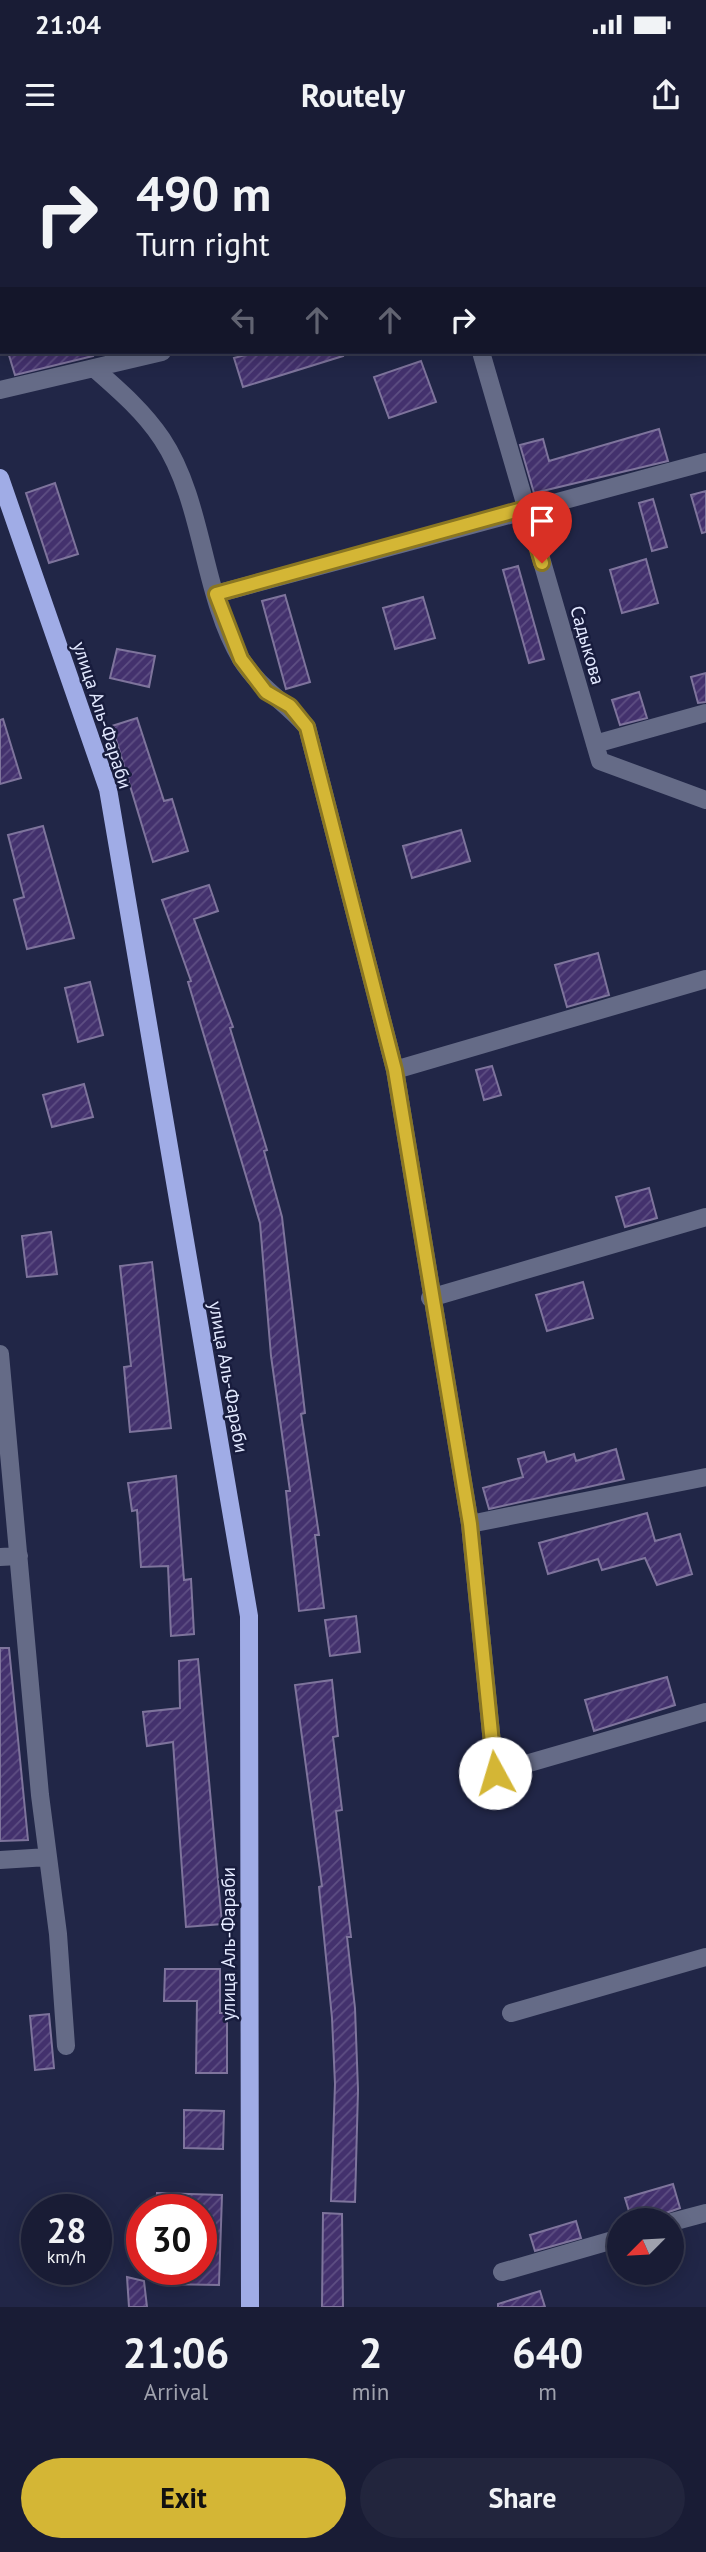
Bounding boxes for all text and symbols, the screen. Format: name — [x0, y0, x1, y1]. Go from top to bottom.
text: 21:04 — [35, 8, 101, 41]
text: Routely — [301, 74, 405, 116]
icon: menu — [21, 76, 59, 114]
icon: share — [647, 76, 685, 114]
text: 490 m — [136, 161, 271, 225]
icon: right — [21, 168, 112, 259]
text: Turn right — [136, 223, 270, 265]
icon: left — [225, 301, 263, 339]
icon: ahead — [298, 301, 336, 339]
icon: ahead — [371, 301, 409, 339]
icon: right — [444, 301, 482, 339]
pin — [512, 491, 572, 563]
icon: arrive — [523, 502, 561, 540]
street label: Садыкова — [565, 603, 611, 687]
street label: улица Аль-Фараби — [68, 638, 138, 792]
street label: улица Аль-Фараби — [204, 1299, 254, 1455]
position arrow — [458, 1736, 532, 1810]
street label: улица Аль-Фараби — [216, 1867, 240, 2021]
speed limit sign: 30 — [126, 2194, 217, 2285]
text: 28 — [47, 2207, 86, 2253]
north arrow — [607, 2208, 684, 2286]
map controls — [607, 2208, 684, 2285]
text: km/h — [47, 2245, 86, 2268]
text: 21:06 — [123, 2325, 229, 2380]
text: 2 — [359, 2325, 382, 2380]
text: 640 — [512, 2325, 583, 2380]
text: Arrival — [144, 2377, 208, 2406]
text: min — [352, 2377, 389, 2406]
text: m — [538, 2377, 557, 2406]
button: Exit — [21, 2458, 346, 2538]
button: Share — [360, 2458, 685, 2538]

